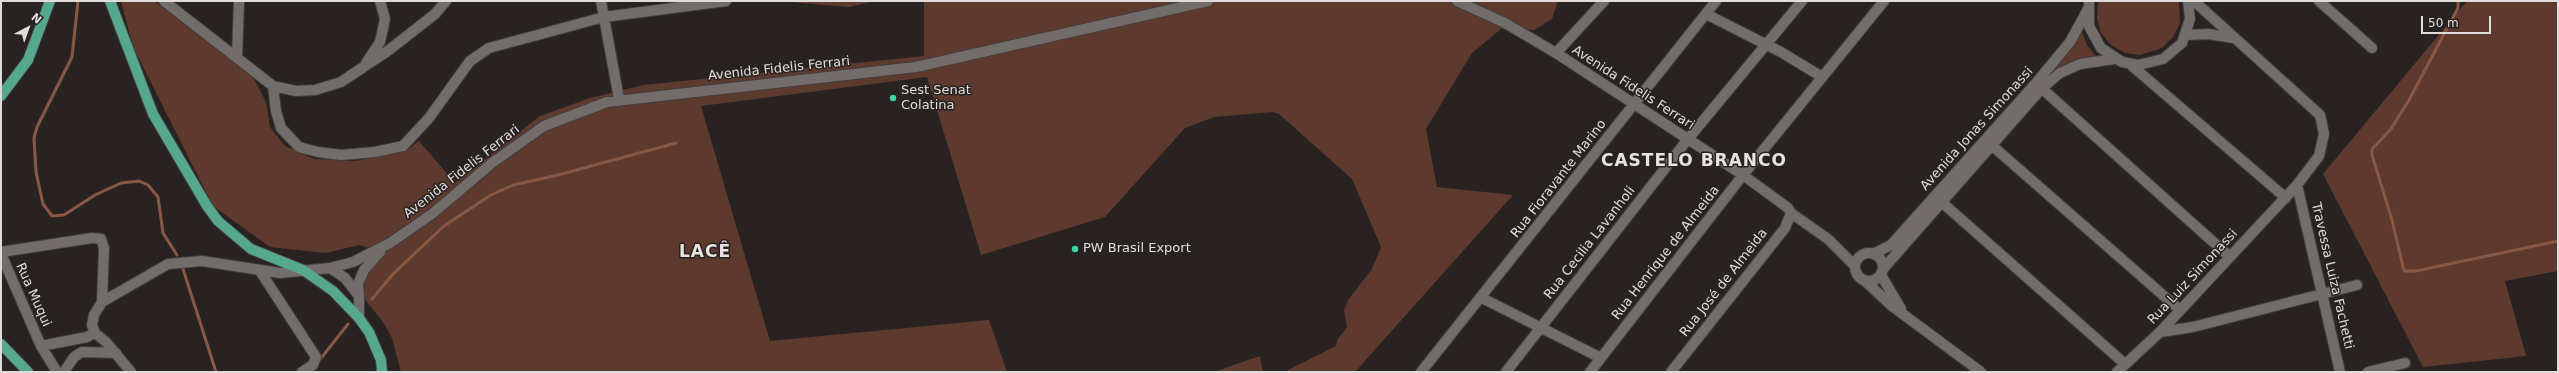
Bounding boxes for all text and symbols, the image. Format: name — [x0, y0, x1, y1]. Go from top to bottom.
north arrow — [8, 8, 48, 48]
scale bar — [2423, 8, 2493, 34]
text: N — [28, 11, 44, 26]
text: 50 m — [2428, 16, 2459, 30]
street label: Avenida Fidelis Ferrari — [1569, 43, 1697, 133]
street label: Avenida Fidelis Ferrari — [707, 54, 851, 84]
street label: Avenida Jonas Simonassi — [1917, 64, 2037, 194]
place label: Sest Senat Colatina — [901, 83, 971, 114]
marker: Sest Senat Colatina — [888, 93, 898, 103]
street label: Rua Fioravante Marino — [1508, 117, 1610, 241]
street label: Avenida Fidelis Ferrari — [401, 122, 523, 222]
district label: CASTELO BRANCO — [1601, 152, 1787, 172]
street label: Rua Henrique de Almeida — [1609, 183, 1723, 323]
street label: Rua Cecilia Lavanholi — [1541, 184, 1639, 302]
street label: Travessa Luiza Fachetti — [2308, 201, 2356, 351]
street label: Rua José de Almeida — [1677, 226, 1771, 340]
street label: Rua Luiz Simonassi — [2145, 226, 2241, 328]
place label: PW Brasil Export — [1083, 241, 1191, 257]
district label: LACÊ — [679, 243, 731, 263]
marker: PW Brasil Export — [1070, 244, 1080, 254]
street label: Rua Muqui — [12, 261, 54, 329]

